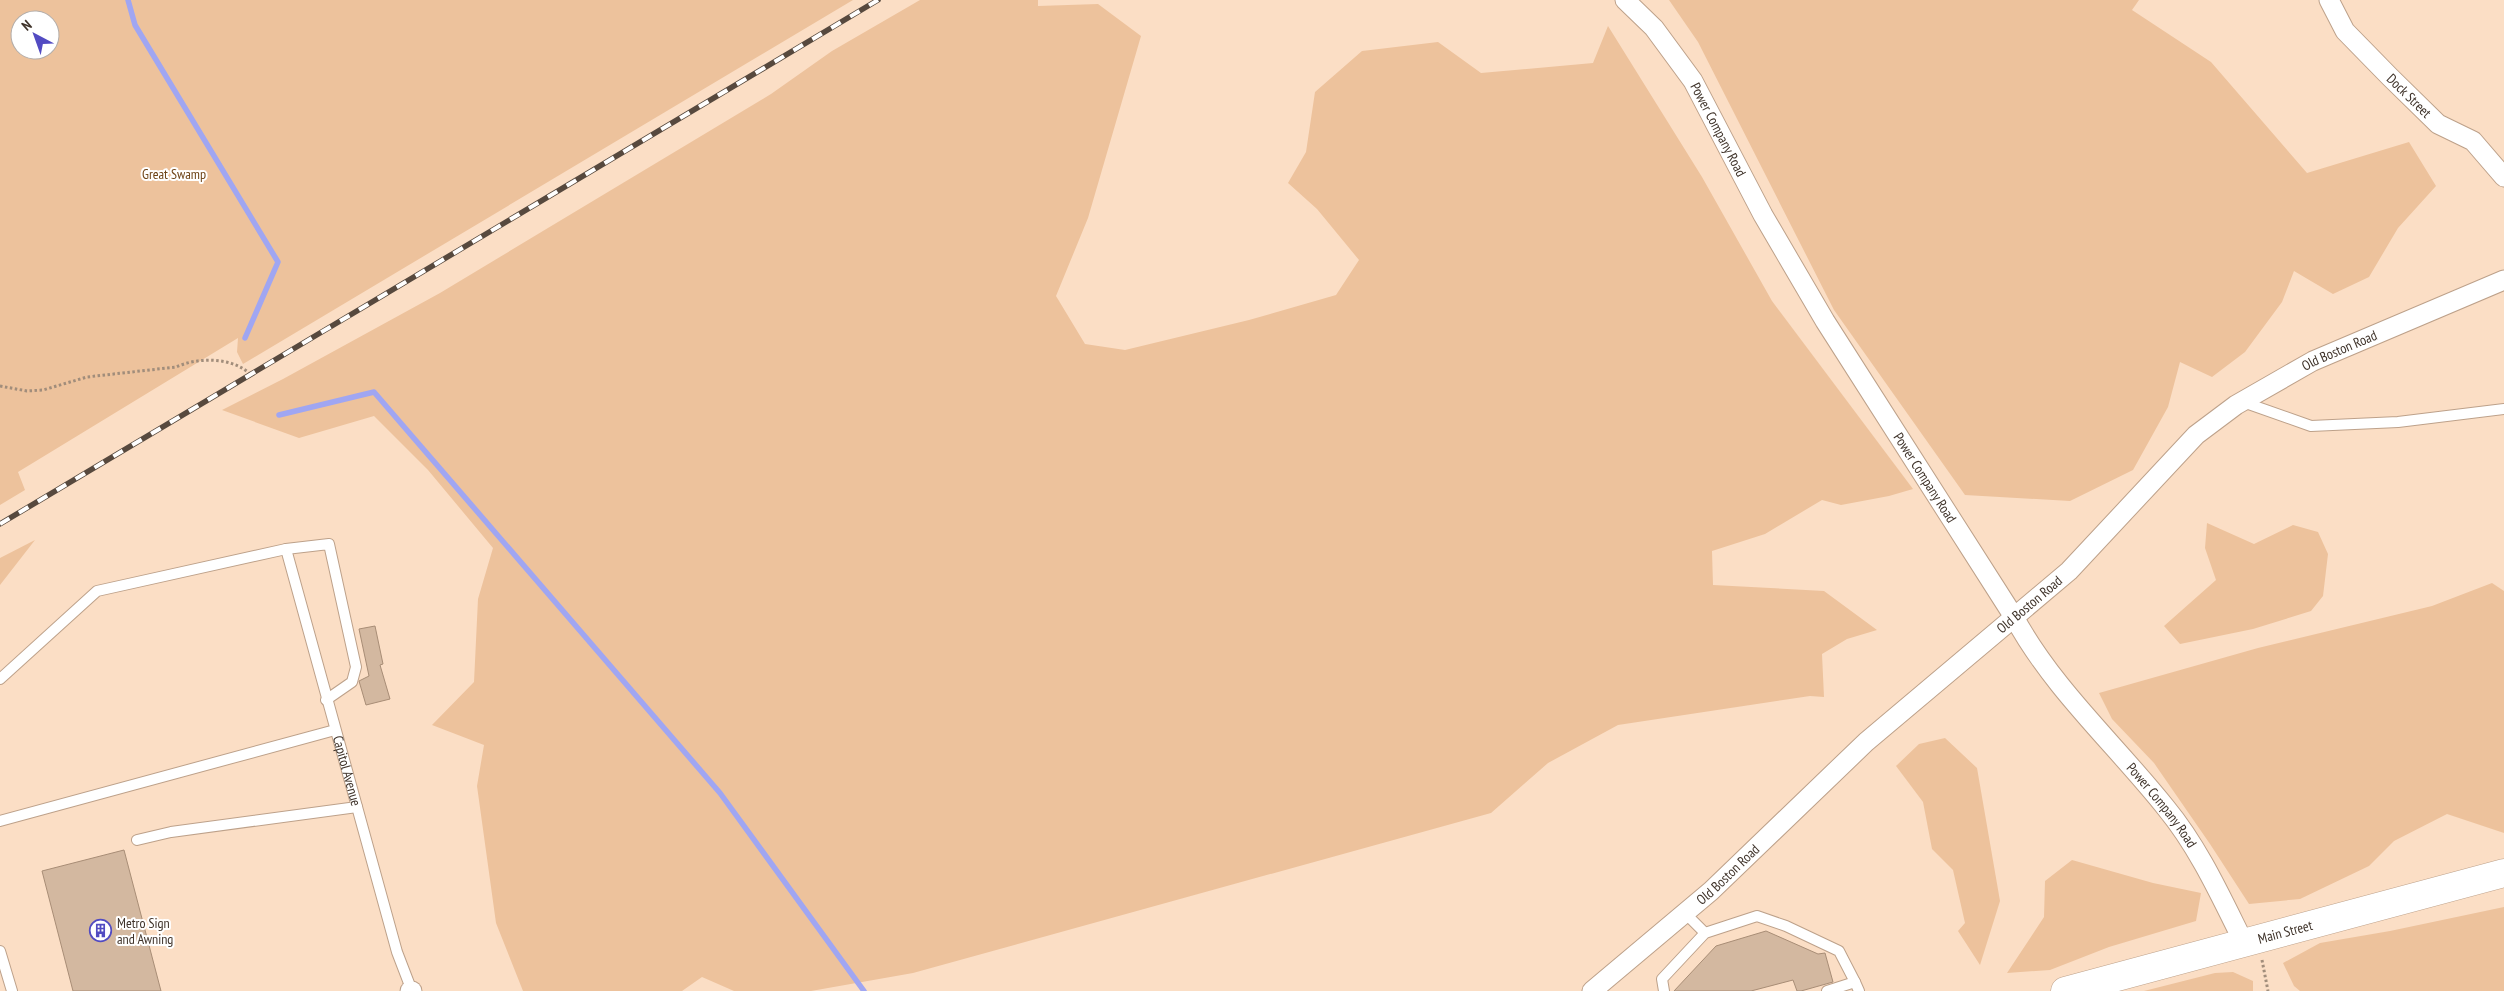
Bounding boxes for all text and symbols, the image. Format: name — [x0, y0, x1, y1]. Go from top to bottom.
north arrow — [10, 10, 60, 60]
text: N — [18, 16, 35, 34]
street label: Dock Street — [2383, 70, 2435, 122]
street label: Power Company Road — [1686, 80, 1750, 180]
park label: Great Swamp — [142, 165, 206, 183]
street label: Old Boston Road — [2298, 326, 2380, 375]
street label: Power Company Road — [1890, 429, 1960, 526]
street label: Old Boston Road — [1993, 572, 2066, 637]
street label: Capitol Avenue — [329, 734, 365, 808]
street label: Power Company Road — [2123, 759, 2201, 851]
street label: Old Boston Road — [1693, 840, 1763, 909]
place label: Metro Sign and Awning — [117, 914, 173, 948]
street label: Main Street — [2256, 916, 2315, 948]
building icon: Metro Sign and Awning — [89, 919, 113, 943]

